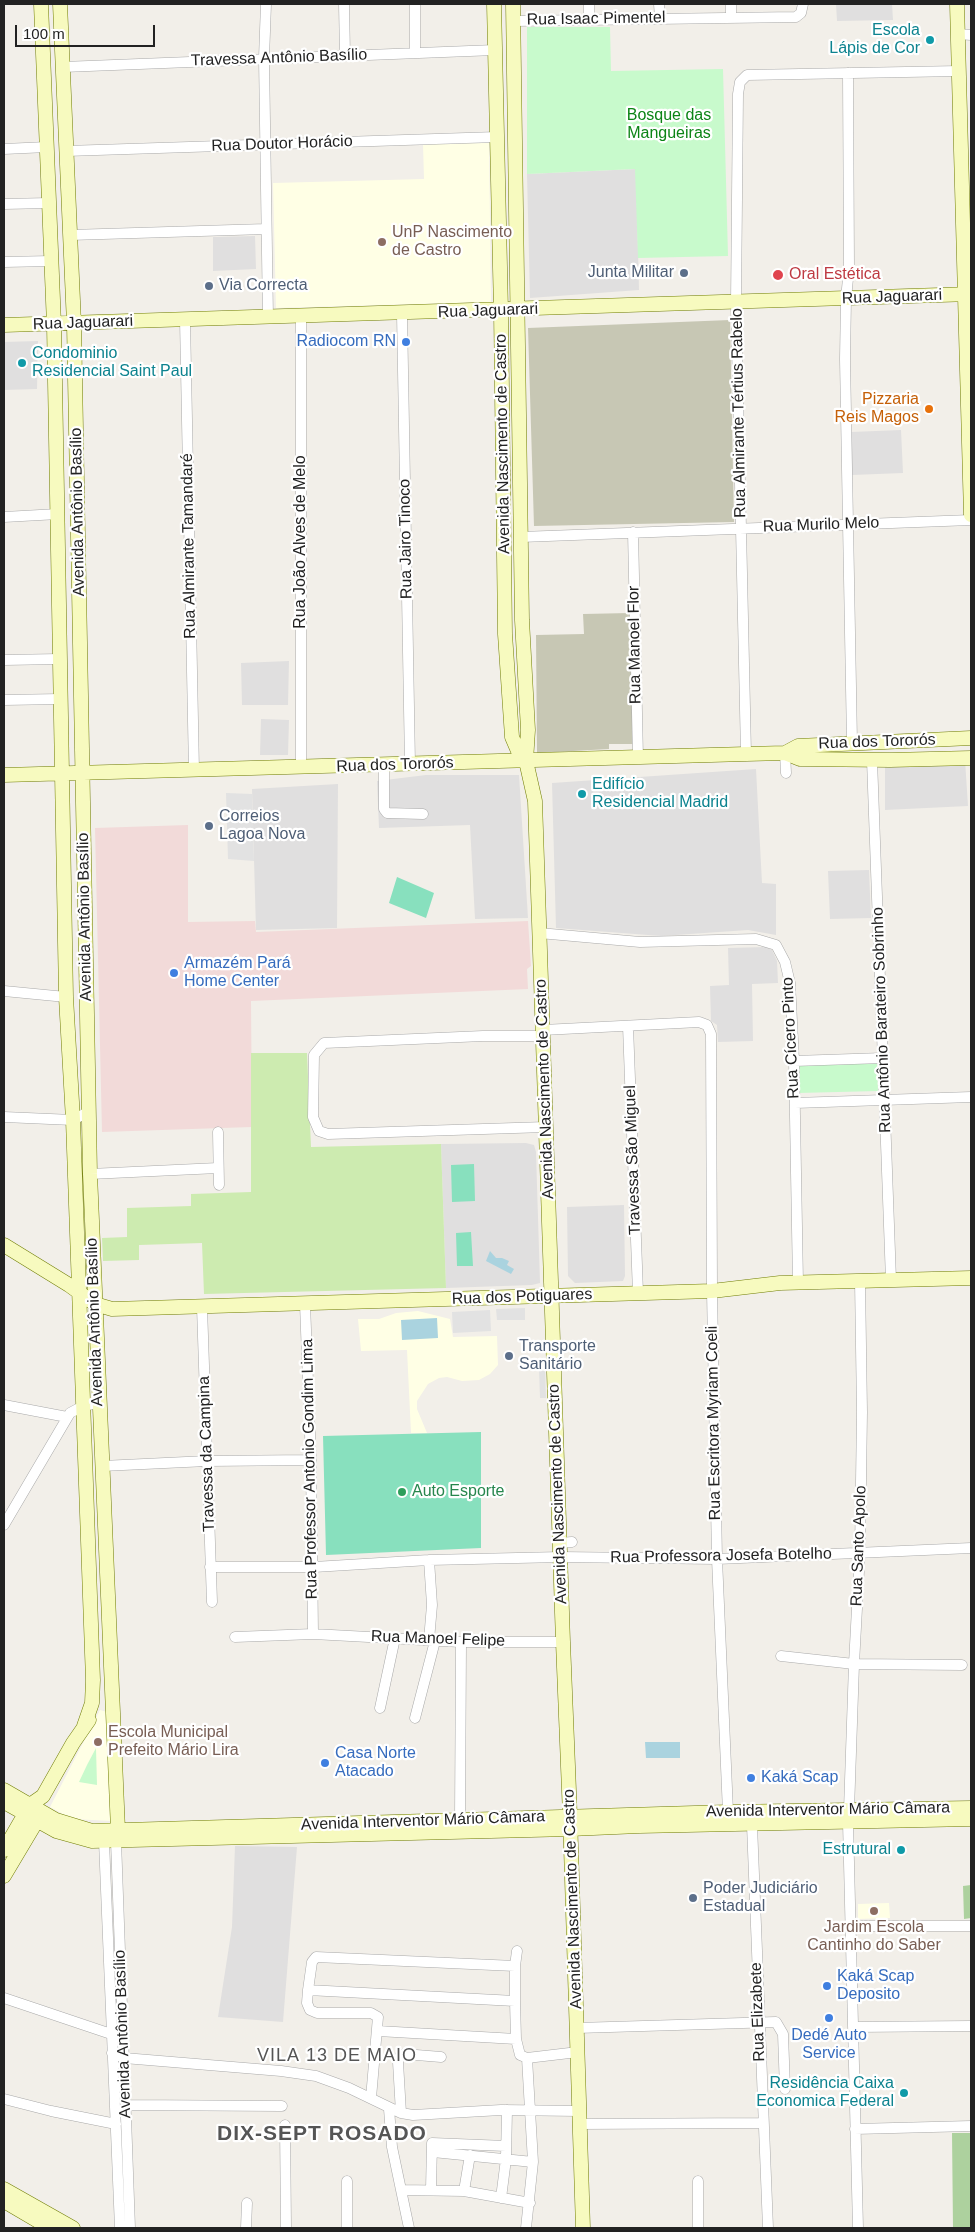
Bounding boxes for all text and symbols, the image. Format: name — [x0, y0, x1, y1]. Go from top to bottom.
street label: Rua Isaac Pimentel — [526, 8, 666, 30]
scale bar — [18, 15, 158, 47]
place label: Escola Lápis de Cor — [829, 21, 920, 59]
text: 100 m — [23, 25, 65, 42]
marker: Escola Lápis de Cor — [924, 34, 936, 46]
street label: Travessa Antônio Basílio — [191, 45, 367, 71]
park label: Bosque das Mangueiras — [627, 106, 711, 144]
street label: Rua Doutor Horácio — [211, 132, 353, 156]
place label: UnP Nascimento de Castro — [392, 223, 512, 261]
marker: UnP Nascimento de Castro — [376, 236, 388, 248]
place label: Junta Militar — [588, 263, 674, 283]
place label: Oral Estética — [789, 265, 881, 285]
marker: Junta Militar — [678, 267, 690, 279]
marker: Oral Estética — [771, 268, 785, 282]
place label: Via Correcta — [219, 276, 308, 296]
marker: Via Correcta — [203, 280, 215, 292]
street label: Rua Jaguarari — [841, 286, 943, 308]
street label: Rua Jaguarari — [437, 300, 539, 322]
street label: Rua Almirante Tértius Rabelo — [728, 308, 750, 518]
street label: Rua Jaguarari — [32, 312, 134, 334]
place label: Radiocom RN — [296, 332, 396, 352]
street label: Avenida Nascimento de Castro — [491, 334, 515, 554]
marker: Radiocom RN — [400, 336, 412, 348]
place label: Condominio Residencial Saint Paul — [32, 344, 192, 382]
marker: Condominio Residencial Saint Paul — [16, 357, 28, 369]
place label: Pizzaria Reis Magos — [835, 390, 919, 428]
marker: Pizzaria Reis Magos — [923, 403, 935, 415]
street label: Avenida Antônio Basílio — [67, 427, 89, 597]
street label: Rua Almirante Tamandaré — [178, 453, 200, 639]
street label: Rua João Alves de Melo — [291, 455, 311, 629]
street label: Rua Jairo Tinoco — [395, 479, 417, 599]
street label: Rua Murilo Melo — [762, 513, 880, 537]
street label: Rua Manoel Flor — [624, 586, 646, 704]
street label: Rua dos Tororós — [818, 730, 936, 754]
street label: Rua dos Tororós — [336, 753, 454, 777]
place label: Edifício Residencial Madrid — [592, 775, 728, 813]
marker: Edifício Residencial Madrid — [576, 788, 588, 800]
place label: Correios Lagoa Nova — [219, 807, 305, 845]
marker: Correios Lagoa Nova — [203, 820, 215, 832]
street label: Avenida Antônio Basílio — [74, 832, 96, 1002]
street label: Rua Antônio Barateiro Sobrinho — [868, 907, 896, 1133]
place label: Armazém Pará Home Center — [184, 954, 291, 992]
marker: Armazém Pará Home Center — [168, 967, 180, 979]
street label: Rua Cícero Pinto — [778, 977, 804, 1099]
street label: Avenida Nascimento de Castro — [532, 979, 558, 1199]
street label: Travessa São Miguel — [621, 1085, 645, 1235]
street label: Avenida Antônio Basílio — [82, 1237, 108, 1407]
street label: Rua dos Potiguares — [451, 1285, 593, 1309]
street label: Rua Escritora Myriam Coeli — [703, 1325, 725, 1521]
place label: Transporte Sanitário — [519, 1337, 596, 1375]
street label: Rua Professor Antonio Gondim Lima — [298, 1339, 322, 1599]
marker: Transporte Sanitário — [503, 1350, 515, 1362]
street label: Travessa da Campina — [195, 1376, 219, 1532]
street label: Avenida Nascimento de Castro — [545, 1384, 571, 1604]
place label: Auto Esporte — [412, 1482, 504, 1502]
street label: Rua Santo Apolo — [847, 1485, 871, 1607]
marker: Auto Esporte — [396, 1486, 408, 1498]
street label: Rua Professora Josefa Botelho — [610, 1544, 832, 1568]
street label: Rua Manoel Felipe — [371, 1627, 505, 1651]
place label: Escola Municipal Prefeito Mário Lira — [108, 1723, 239, 1761]
marker: Escola Municipal Prefeito Mário Lira — [92, 1736, 104, 1748]
place label: Casa Norte Atacado — [335, 1744, 416, 1782]
marker: Casa Norte Atacado — [319, 1757, 331, 1769]
place label: Kaká Scap — [761, 1768, 838, 1788]
marker: Kaká Scap — [745, 1772, 757, 1784]
street label: Avenida Nascimento de Castro — [560, 1789, 586, 2009]
street label: Avenida Interventor Mário Câmara — [706, 1798, 950, 1822]
street label: Avenida Interventor Mário Câmara — [301, 1807, 545, 1835]
place label: Estrutural — [823, 1840, 891, 1860]
marker: Estrutural — [895, 1844, 907, 1856]
place label: Poder Judiciário Estadual — [703, 1879, 818, 1917]
marker: Poder Judiciário Estadual — [687, 1892, 699, 1904]
marker: Jardim Escola Cantinho do Saber — [868, 1905, 880, 1917]
place label: Jardim Escola Cantinho do Saber — [807, 1918, 941, 1956]
street label: Avenida Antônio Basílio — [110, 1949, 136, 2119]
street label: Rua Elizabete — [747, 1962, 769, 2062]
place label: Kaká Scap Deposito — [837, 1967, 914, 2005]
marker: Kaká Scap Deposito — [821, 1980, 833, 1992]
marker: Dedé Auto Service — [823, 2012, 835, 2024]
place label: Dedé Auto Service — [791, 2026, 867, 2064]
district label: VILA 13 DE MAIO — [255, 2045, 419, 2067]
place label: Residência Caixa Economica Federal — [756, 2074, 894, 2112]
marker: Residência Caixa Economica Federal — [898, 2087, 910, 2099]
district label: DIX-SEPT ROSADO — [215, 2121, 429, 2147]

